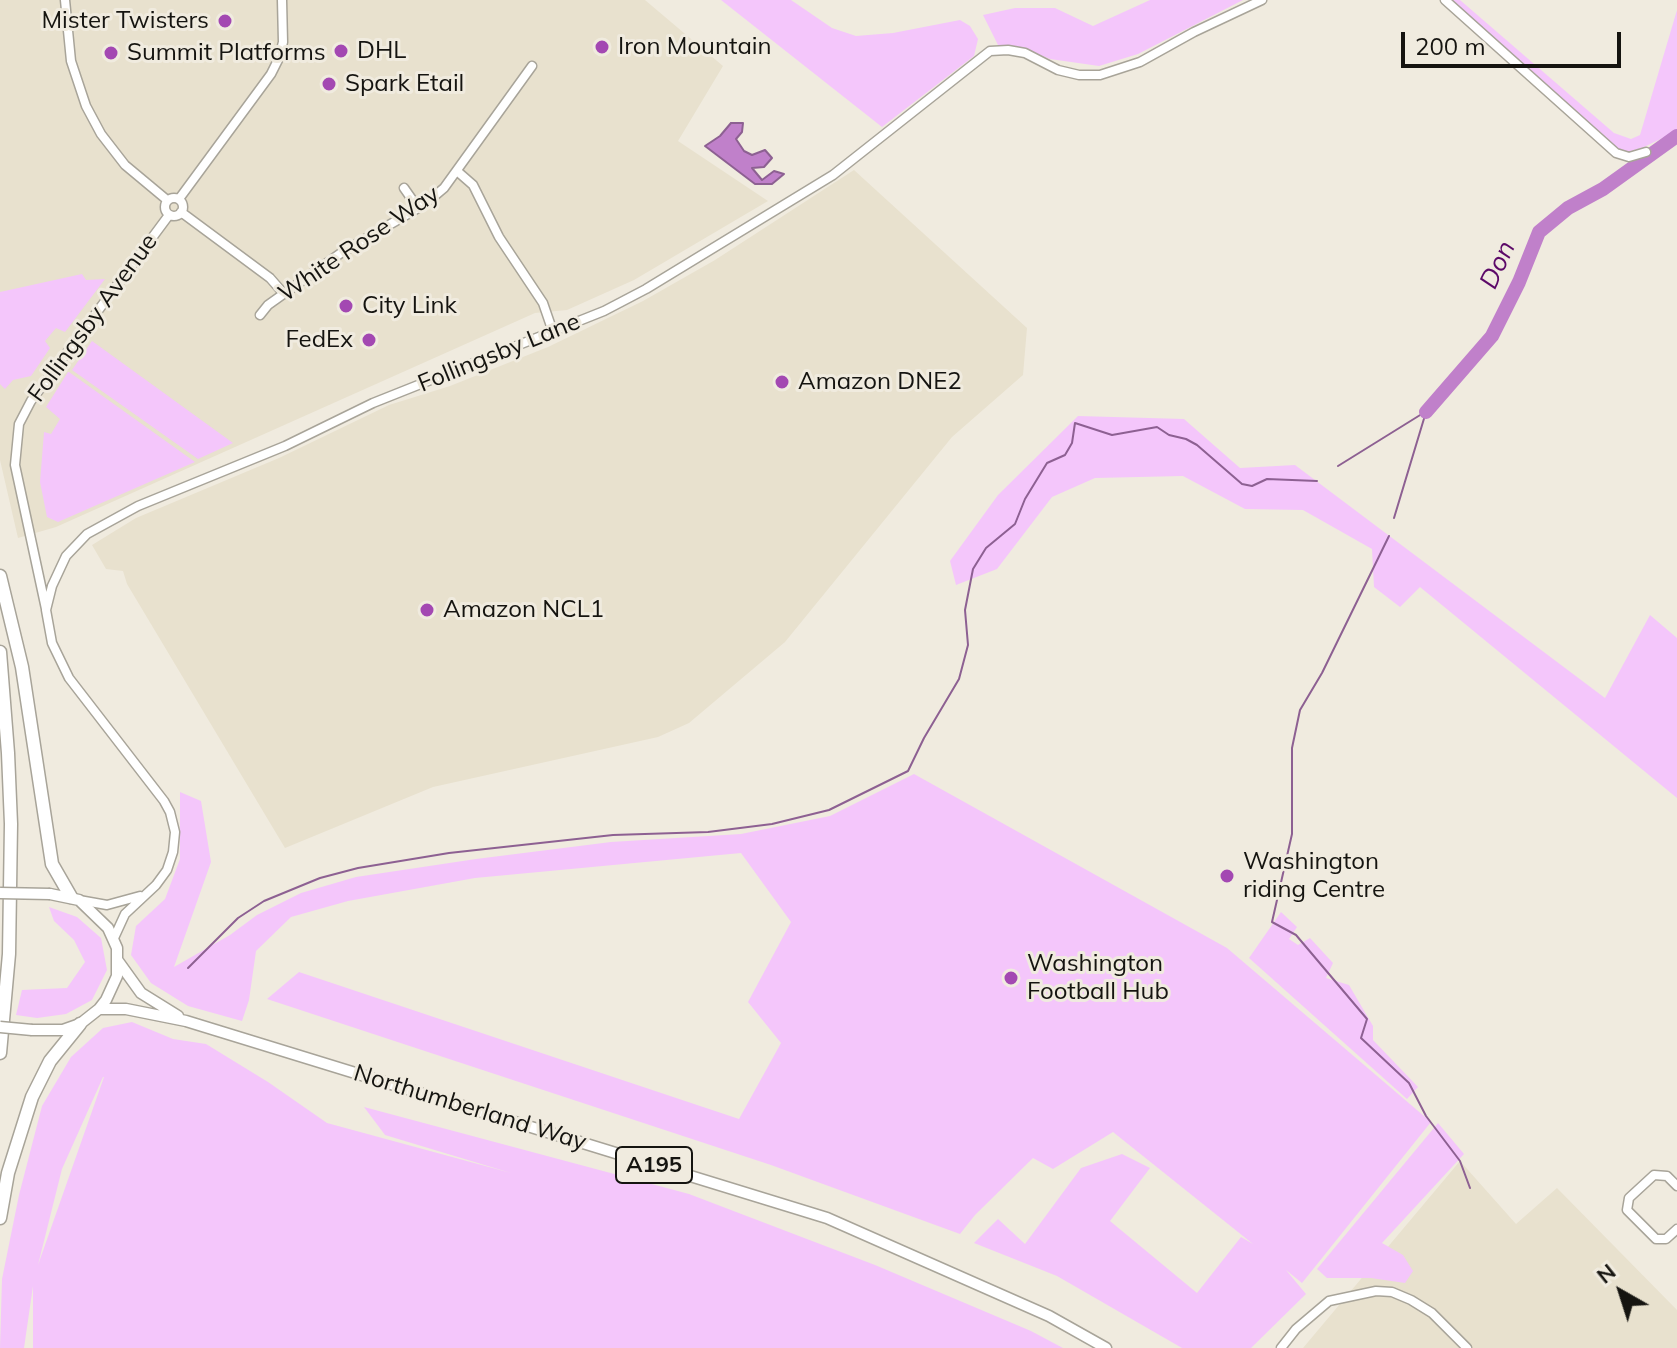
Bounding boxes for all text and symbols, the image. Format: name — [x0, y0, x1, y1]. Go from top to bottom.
place label: Mister Twisters — [42, 7, 209, 35]
marker: Mister Twisters — [216, 12, 234, 30]
scale bar — [1405, 16, 1625, 66]
text: 200 m — [1415, 31, 1486, 61]
place label: Iron Mountain — [618, 33, 772, 61]
place label: DHL — [357, 37, 406, 65]
marker: Iron Mountain — [593, 38, 611, 56]
place label: Summit Platforms — [127, 39, 326, 67]
marker: DHL — [332, 42, 350, 60]
marker: Summit Platforms — [102, 44, 120, 62]
place label: Spark Etail — [345, 70, 464, 98]
marker: Spark Etail — [320, 75, 338, 93]
street label: White Rose Way — [273, 180, 445, 308]
street label: Follingsby Avenue — [22, 228, 164, 408]
water label: Don — [1473, 236, 1523, 294]
place label: City Link — [362, 292, 457, 320]
marker: City Link — [337, 297, 355, 315]
street label: Follingsby Lane — [414, 307, 584, 399]
place label: FedEx — [286, 326, 353, 354]
marker: FedEx — [360, 331, 378, 349]
place label: Amazon DNE2 — [798, 368, 962, 396]
marker: Amazon DNE2 — [773, 373, 791, 391]
place label: Amazon NCL1 — [443, 596, 604, 624]
marker: Amazon NCL1 — [418, 601, 436, 619]
place label: Washington riding Centre — [1243, 848, 1385, 904]
marker: Washington riding Centre — [1218, 867, 1236, 885]
place label: Washington Football Hub — [1027, 950, 1169, 1006]
marker: Washington Football Hub — [1002, 969, 1020, 987]
street label: Northumberland Way — [350, 1059, 590, 1157]
road number: A195 — [616, 1147, 692, 1183]
north arrow — [1581, 1252, 1661, 1332]
text: N — [1591, 1257, 1621, 1289]

